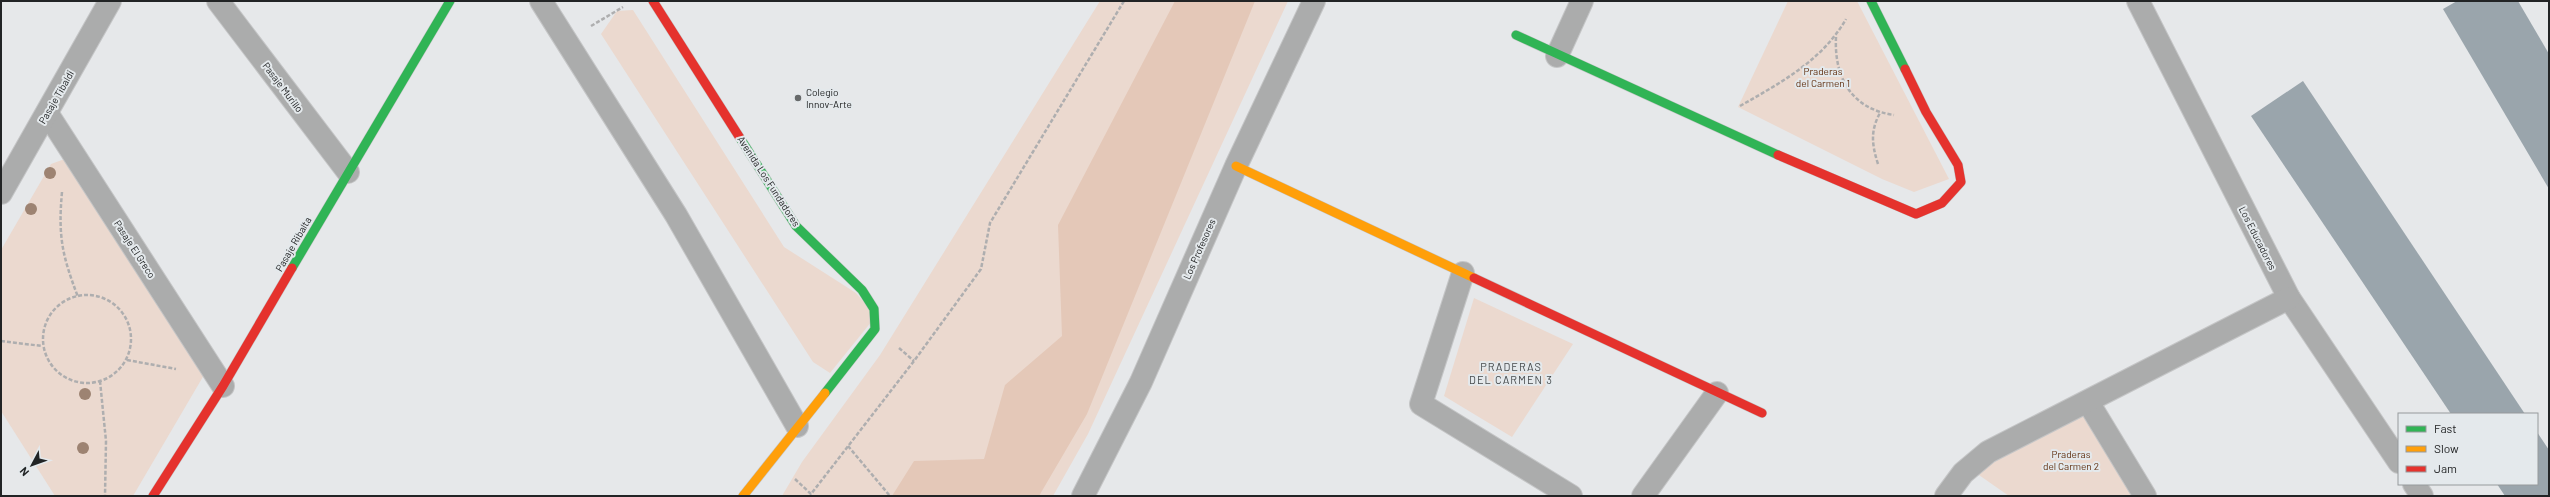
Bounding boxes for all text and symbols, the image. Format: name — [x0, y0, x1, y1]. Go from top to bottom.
street label: Pasaje Murillo — [260, 60, 306, 114]
park label: Praderas del Carmen 1 — [1796, 65, 1850, 89]
street label: Pasaje Tibaldi — [36, 68, 76, 126]
place label: Colegio Innov-Arte — [806, 86, 852, 110]
marker: Colegio Innov-Arte — [793, 93, 803, 103]
street label: Avenida Los Fundadores — [735, 133, 803, 229]
street label: Los Educadores — [2237, 204, 2279, 272]
street label: Pasaje Ribalta — [273, 215, 313, 273]
street label: Los Profesores — [1180, 217, 1218, 281]
street label: Pasaje El Greco — [112, 218, 158, 280]
district label: PRADERAS DEL CARMEN 3 — [1469, 360, 1553, 386]
legend — [2398, 413, 2538, 485]
text: Fast — [2434, 421, 2457, 435]
text: Slow — [2434, 441, 2459, 455]
north arrow — [12, 445, 52, 485]
park label: Praderas del Carmen 2 — [2043, 448, 2099, 472]
text: Jam — [2434, 461, 2457, 475]
text: N — [17, 465, 31, 479]

